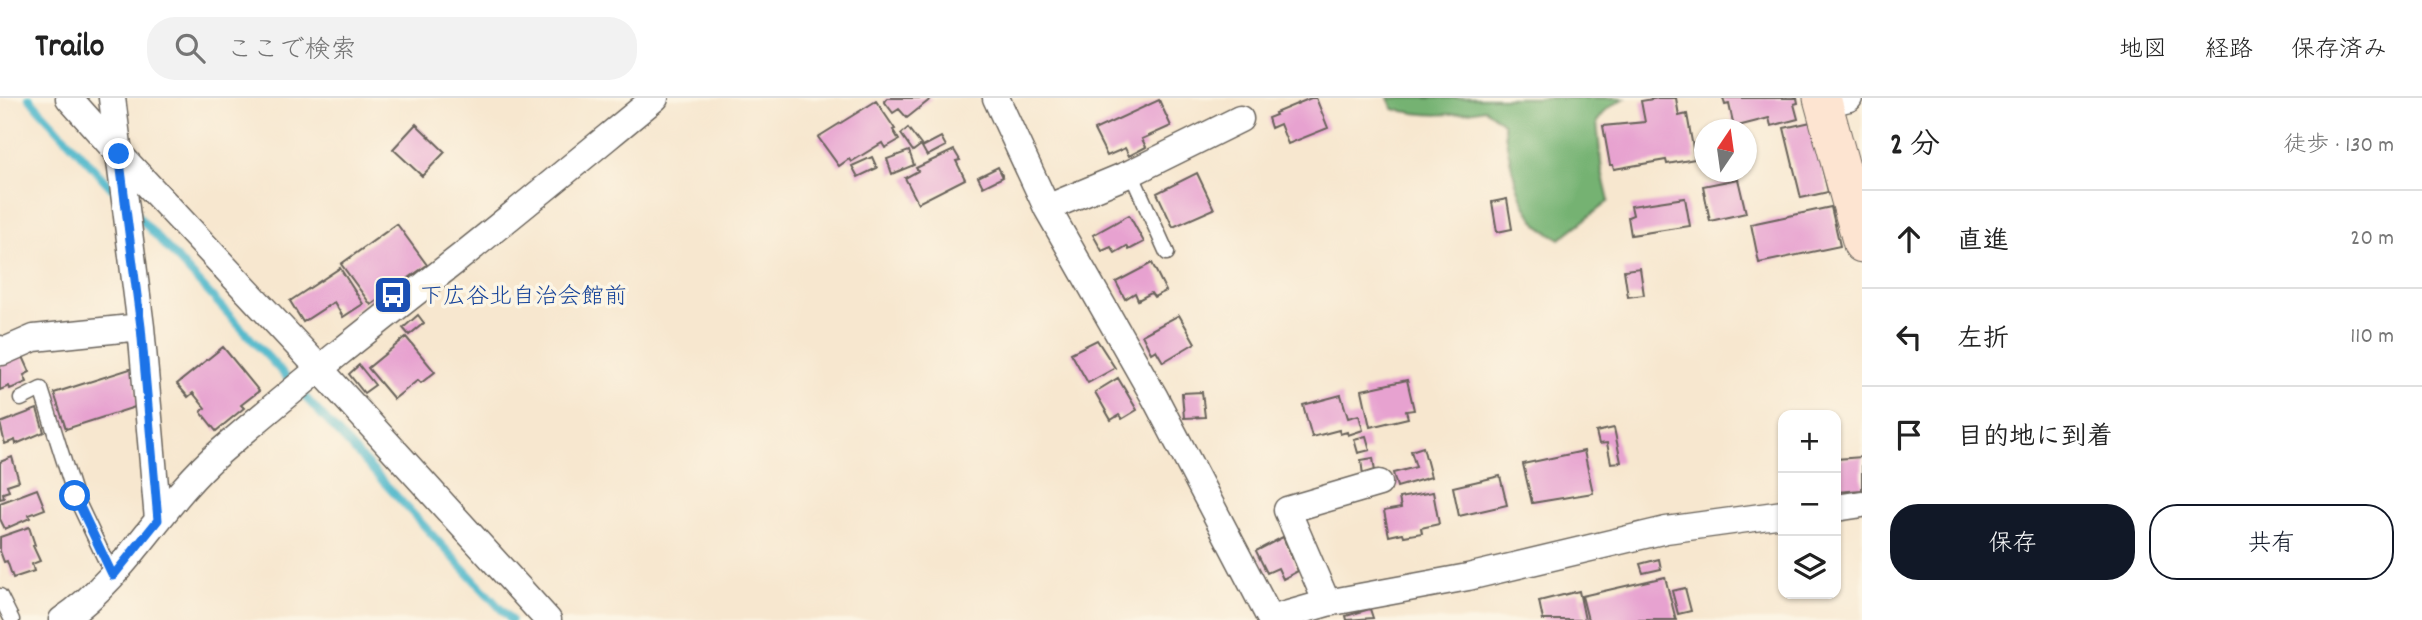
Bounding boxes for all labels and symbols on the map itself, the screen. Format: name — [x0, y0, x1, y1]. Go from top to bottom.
north arrow — [1694, 119, 1757, 182]
route end — [103, 138, 134, 169]
bus stop icon: 下広谷北自治会館前 — [372, 274, 414, 316]
place label: 下広谷北自治会館前 — [420, 282, 627, 315]
route start — [59, 480, 90, 511]

